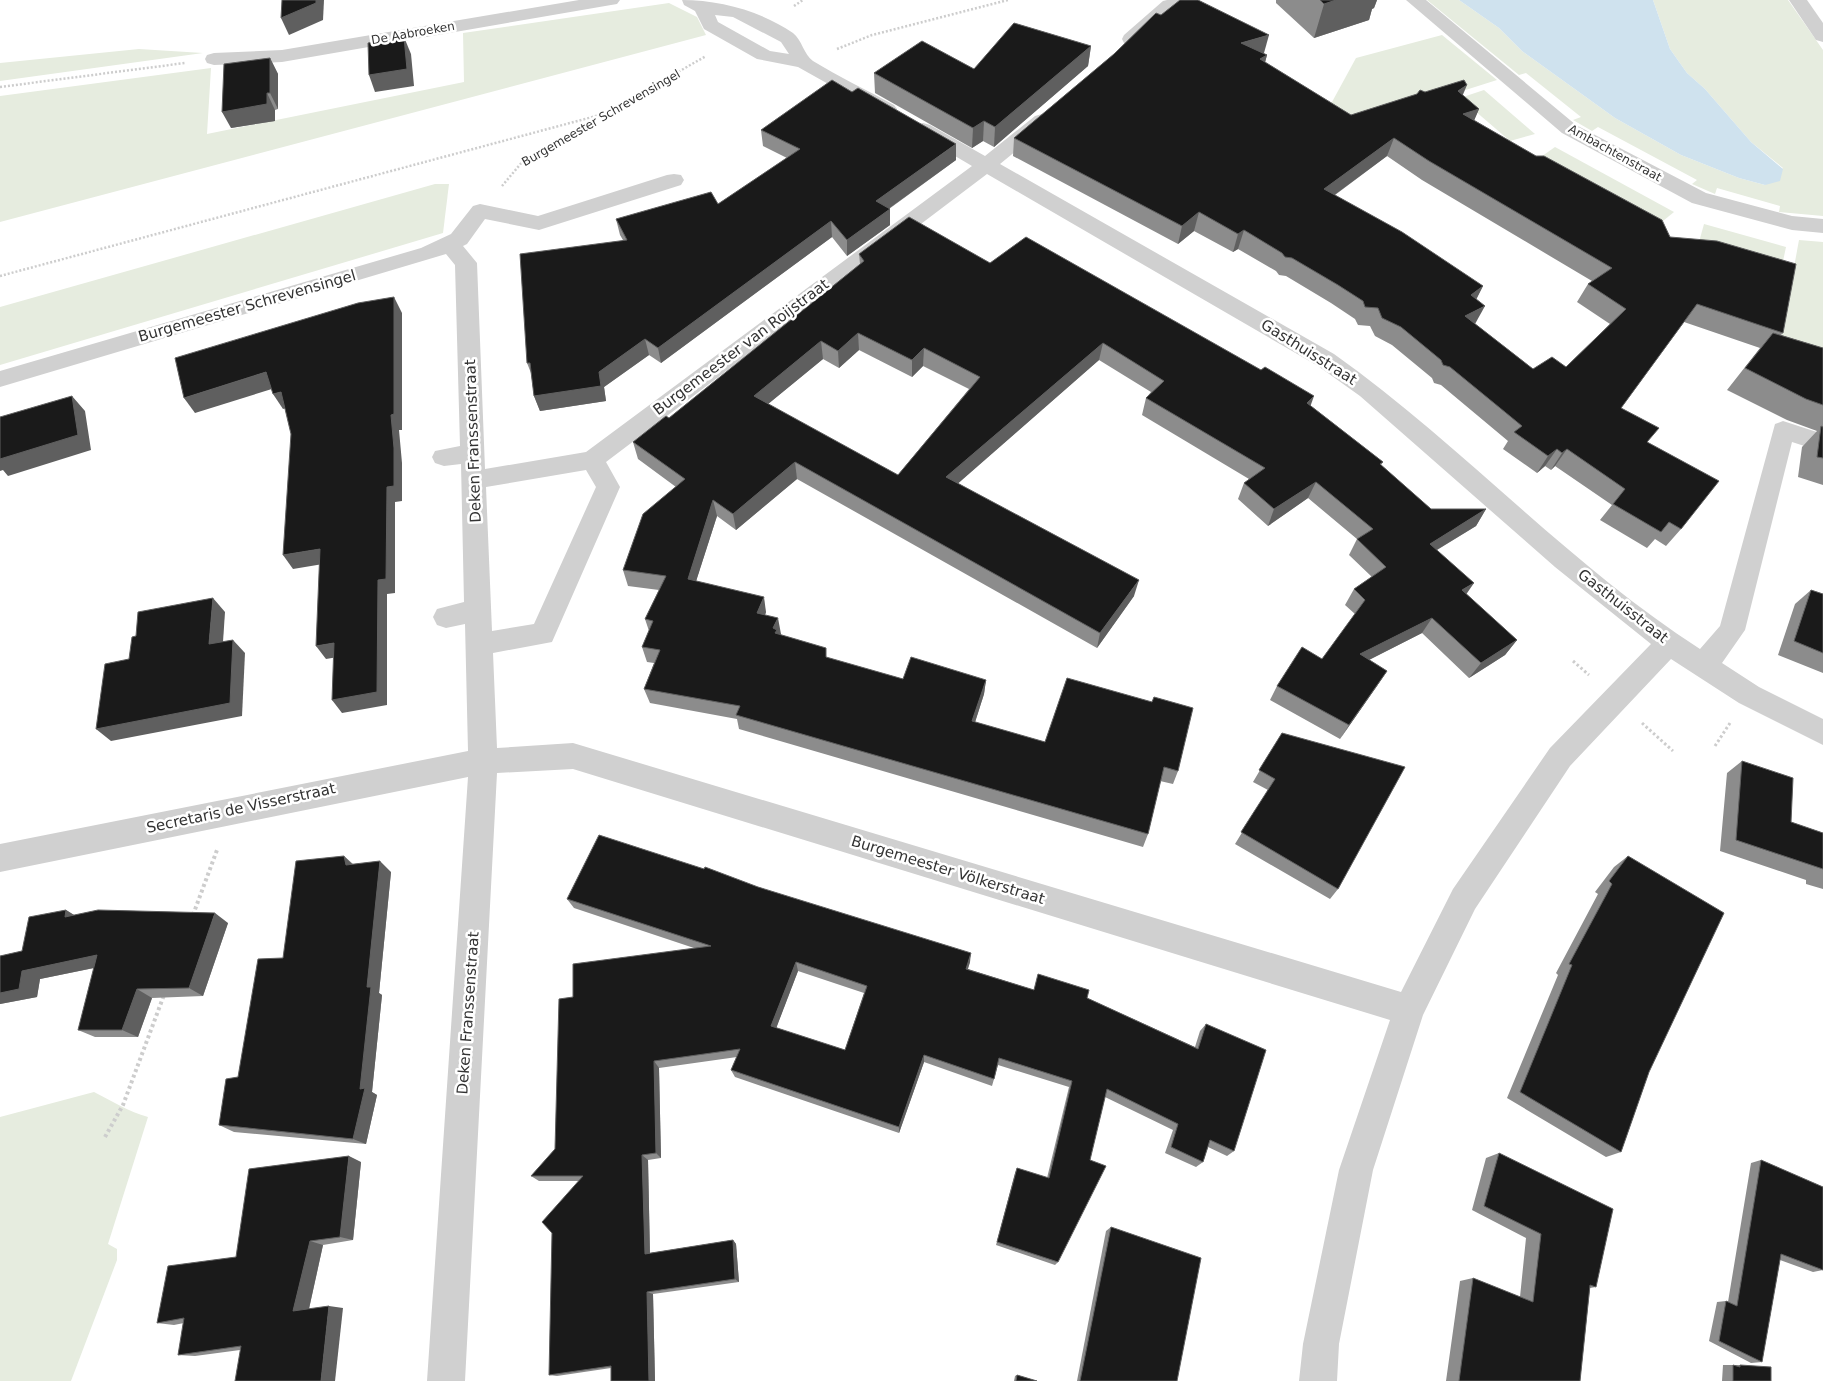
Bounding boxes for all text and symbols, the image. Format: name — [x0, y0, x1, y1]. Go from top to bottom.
street label: De Aabroeken — [370, 19, 456, 47]
street label: Burgemeester Schrevensingel — [519, 67, 683, 169]
street label: Ambachtenstraat — [1566, 122, 1664, 184]
street label: Burgemeester Schrevensingel — [136, 266, 358, 346]
street label: Burgemeester van Roijstraat — [650, 275, 832, 419]
street label: Gasthuisstraat — [1258, 315, 1360, 389]
street label: Deken Franssenstraat — [461, 359, 485, 523]
street label: Gasthuisstraat — [1574, 565, 1672, 647]
street label: Secretaris de Visserstraat — [145, 779, 337, 837]
street label: Burgemeester Völkerstraat — [849, 832, 1047, 908]
street label: Deken Franssenstraat — [453, 931, 483, 1095]

